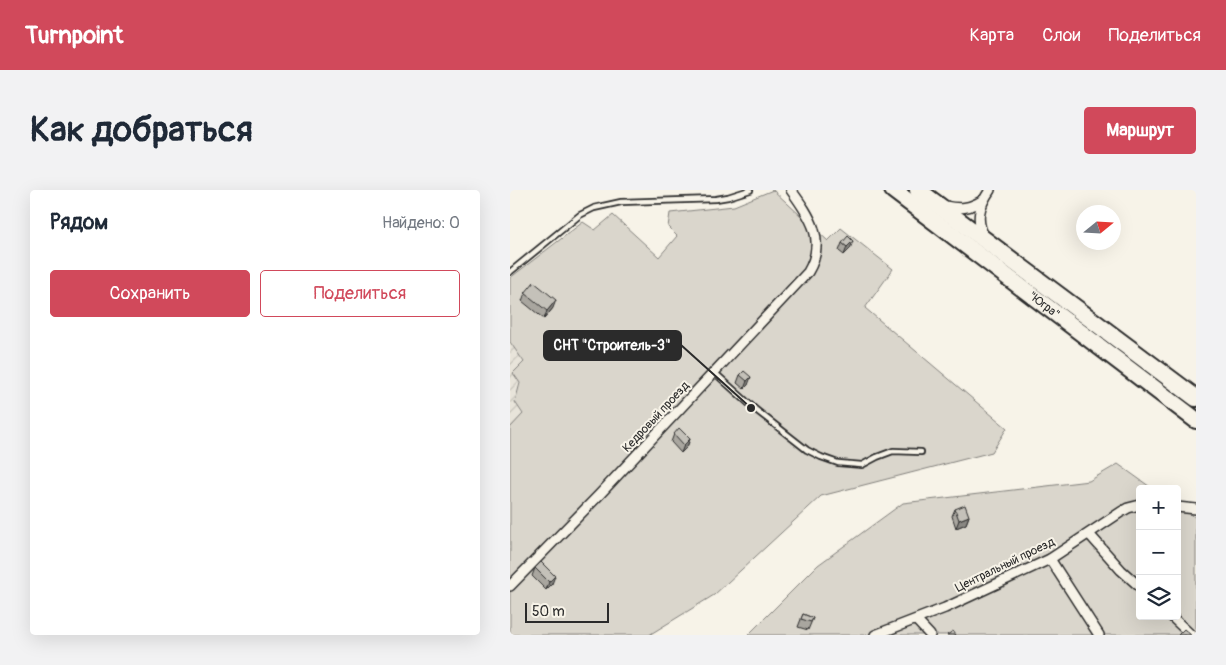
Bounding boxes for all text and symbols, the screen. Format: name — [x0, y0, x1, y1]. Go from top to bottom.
text: Turnpoint — [25, 21, 123, 50]
text: Карта — [970, 24, 1014, 47]
text: Слои — [1042, 24, 1080, 47]
text: Поделиться — [1108, 24, 1201, 47]
button: Маршрут — [1084, 107, 1196, 154]
text: Как добраться — [30, 108, 253, 152]
north arrow — [1076, 205, 1121, 250]
text: Рядом — [50, 209, 108, 236]
text: Найдено: 0 — [382, 213, 460, 233]
button: Сохранить — [50, 270, 250, 317]
button: Поделиться — [260, 270, 460, 317]
street label: "Югра" — [1026, 288, 1063, 322]
callout: СНТ "Строитель-3" — [544, 331, 681, 360]
text: СНТ "Строитель-3" — [553, 337, 671, 354]
street label: Кедровый проезд — [619, 378, 693, 455]
map controls — [1136, 485, 1181, 620]
button: + — [1136, 485, 1181, 530]
button: − — [1136, 530, 1181, 575]
street label: Центральный проезд — [953, 534, 1058, 596]
button: layers — [1136, 575, 1181, 620]
scale bar — [525, 600, 609, 623]
text: 50 m — [532, 603, 565, 620]

